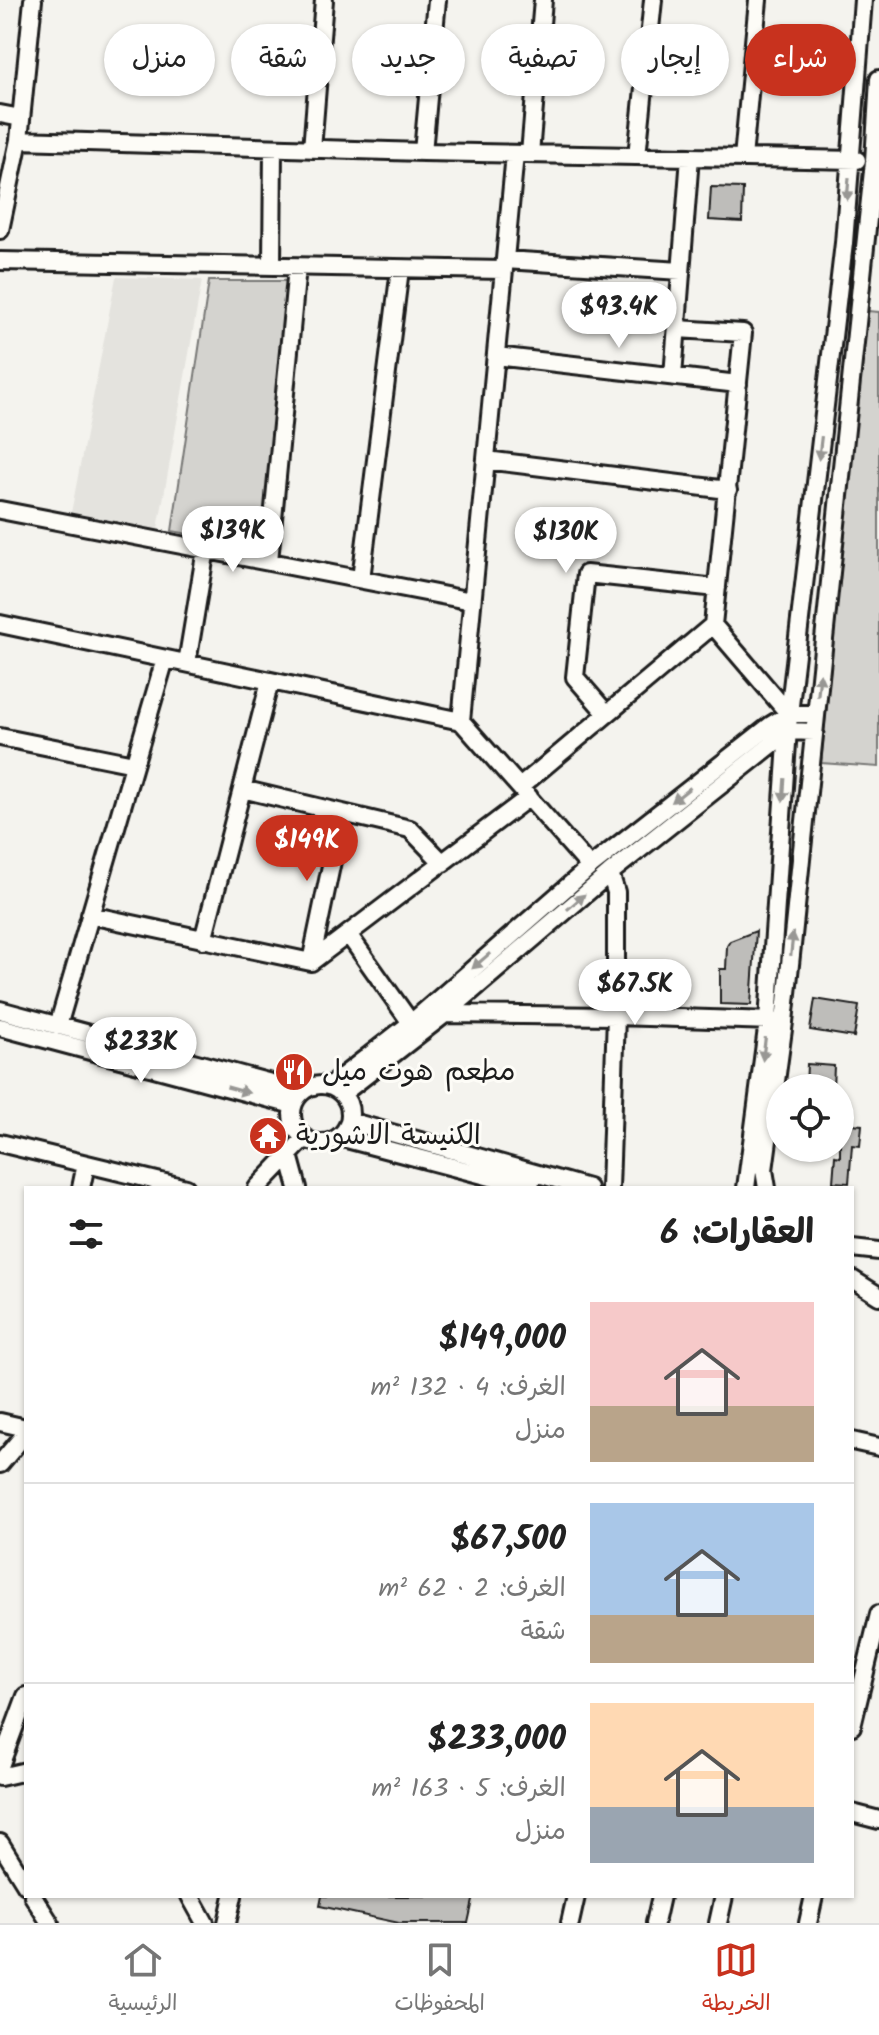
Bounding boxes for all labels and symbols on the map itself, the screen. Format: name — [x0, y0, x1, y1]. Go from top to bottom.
one-way arrow — [841, 177, 854, 202]
pin: $93.4K — [554, 282, 684, 350]
one-way arrow — [813, 436, 826, 461]
pin: $139K — [177, 506, 289, 574]
pin: $130K — [510, 507, 622, 575]
one-way arrow — [813, 672, 826, 697]
one-way arrow — [777, 778, 790, 803]
one-way arrow — [671, 787, 691, 803]
pin: $149K — [251, 815, 363, 883]
one-way arrow — [565, 894, 585, 911]
one-way arrow — [786, 931, 799, 956]
one-way arrow — [472, 952, 491, 970]
pin: $67.5K — [570, 959, 700, 1027]
pin: $233K — [85, 1017, 197, 1085]
one-way arrow — [757, 1037, 770, 1062]
place label: مطعم هوت ميل — [322, 1050, 516, 1095]
restaurant icon: مطعم هوت ميل — [273, 1051, 315, 1093]
one-way arrow — [225, 1085, 250, 1097]
place label: الكنيسة الاشورية — [296, 1114, 481, 1159]
temple icon: الكنيسة الاشورية — [247, 1115, 289, 1157]

